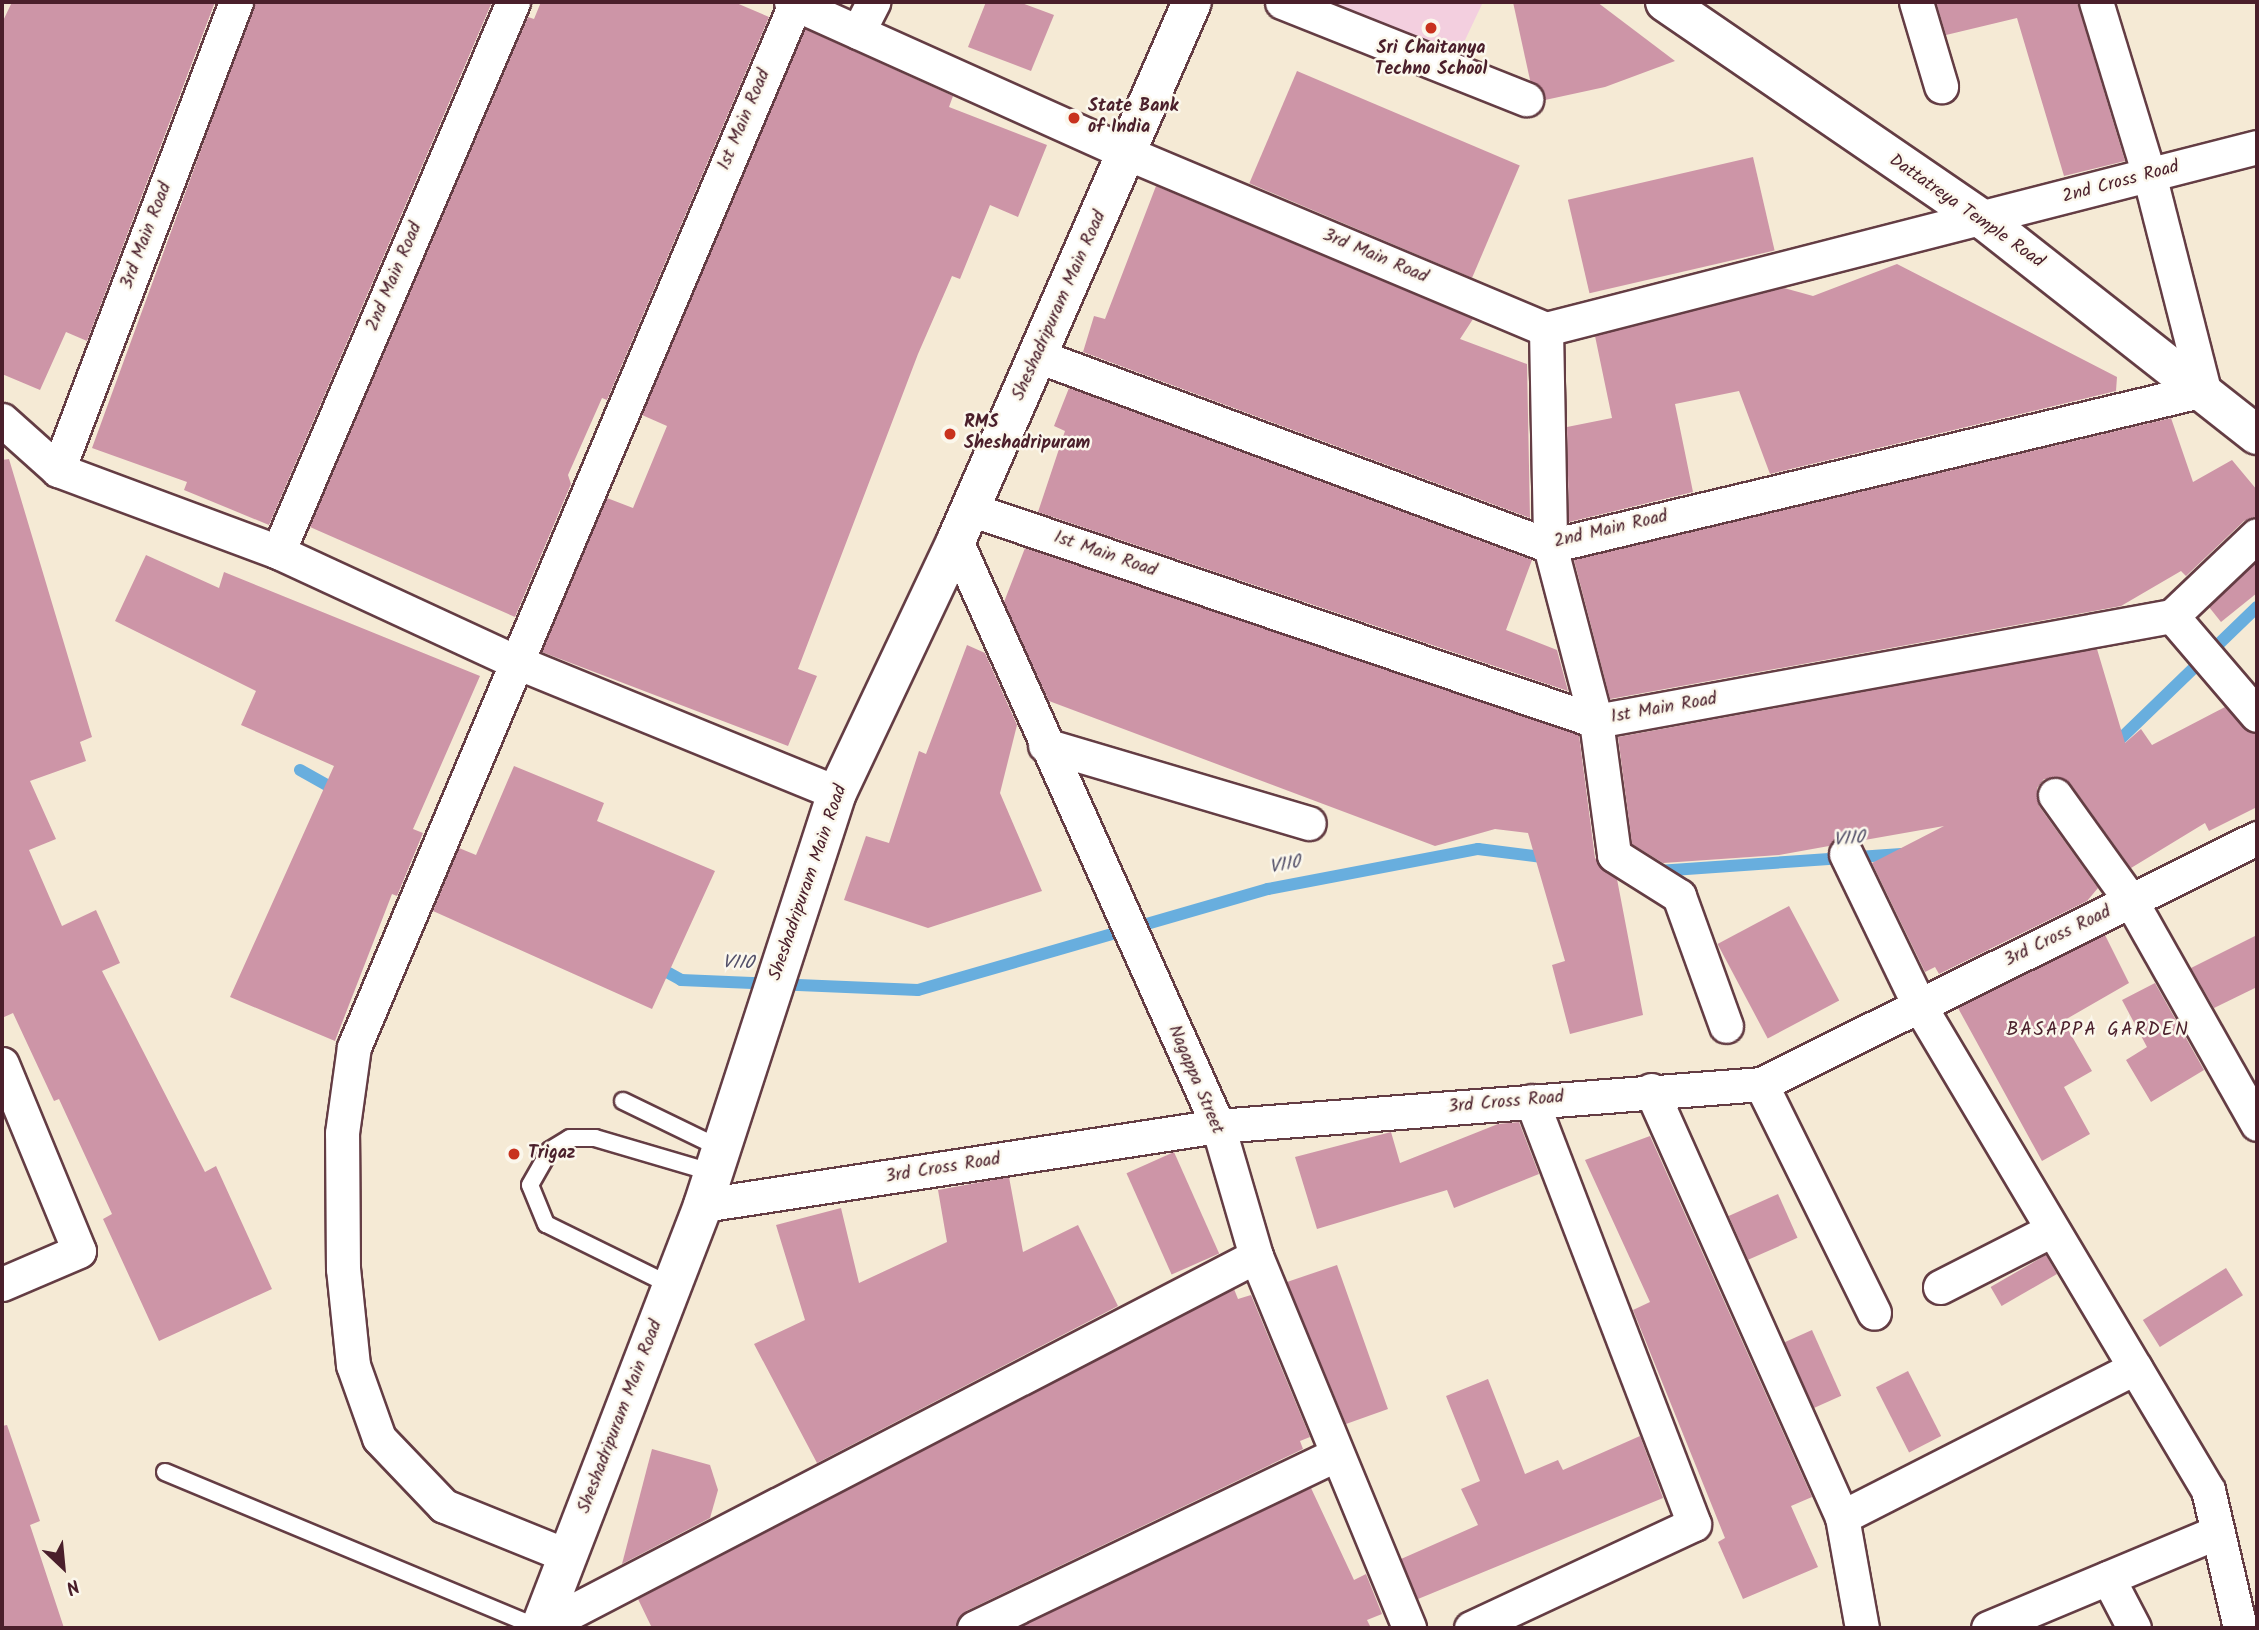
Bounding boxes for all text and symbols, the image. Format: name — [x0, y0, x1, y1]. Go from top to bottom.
marker: Sri Chaitanya Techno School — [1423, 20, 1439, 36]
place label: Sri Chaitanya Techno School — [1375, 39, 1487, 82]
street label: 1st Main Road — [714, 66, 776, 174]
place label: State Bank of India — [1088, 97, 1178, 140]
marker: State Bank of India — [1066, 110, 1082, 126]
street label: Dattatreya Temple Road — [1884, 150, 2048, 274]
street label: 2nd Cross Road — [2060, 157, 2182, 209]
street label: 3rd Main Road — [117, 180, 177, 292]
street label: Sheshadripuram Main Road — [1008, 208, 1112, 404]
street label: 2nd Main Road — [362, 219, 428, 335]
street label: 3rd Main Road — [1319, 225, 1431, 289]
place label: RMS Sheshadripuram — [964, 413, 1090, 456]
marker: RMS Sheshadripuram — [942, 426, 958, 442]
street label: 2nd Main Road — [1552, 506, 1670, 554]
street label: 1st Main Road — [1051, 527, 1159, 583]
street label: 1st Main Road — [1609, 689, 1719, 729]
street label: Sheshadripuram Main Road — [765, 782, 853, 984]
water label: V110 — [1832, 827, 1866, 853]
water label: V110 — [1267, 852, 1303, 880]
street label: 3rd Cross Road — [2001, 902, 2115, 972]
water label: V110 — [722, 952, 754, 976]
district label: BASAPPA GARDEN — [2008, 1020, 2188, 1042]
street label: Nagappa Street — [1162, 1022, 1228, 1138]
street label: 3rd Cross Road — [1447, 1087, 1565, 1119]
place label: Trigaz — [528, 1143, 575, 1165]
marker: Trigaz — [506, 1146, 522, 1162]
street label: 3rd Cross Road — [884, 1149, 1002, 1189]
street label: Sheshadripuram Main Road — [574, 1317, 668, 1517]
north arrow — [28, 1532, 98, 1602]
text: N — [60, 1570, 84, 1602]

